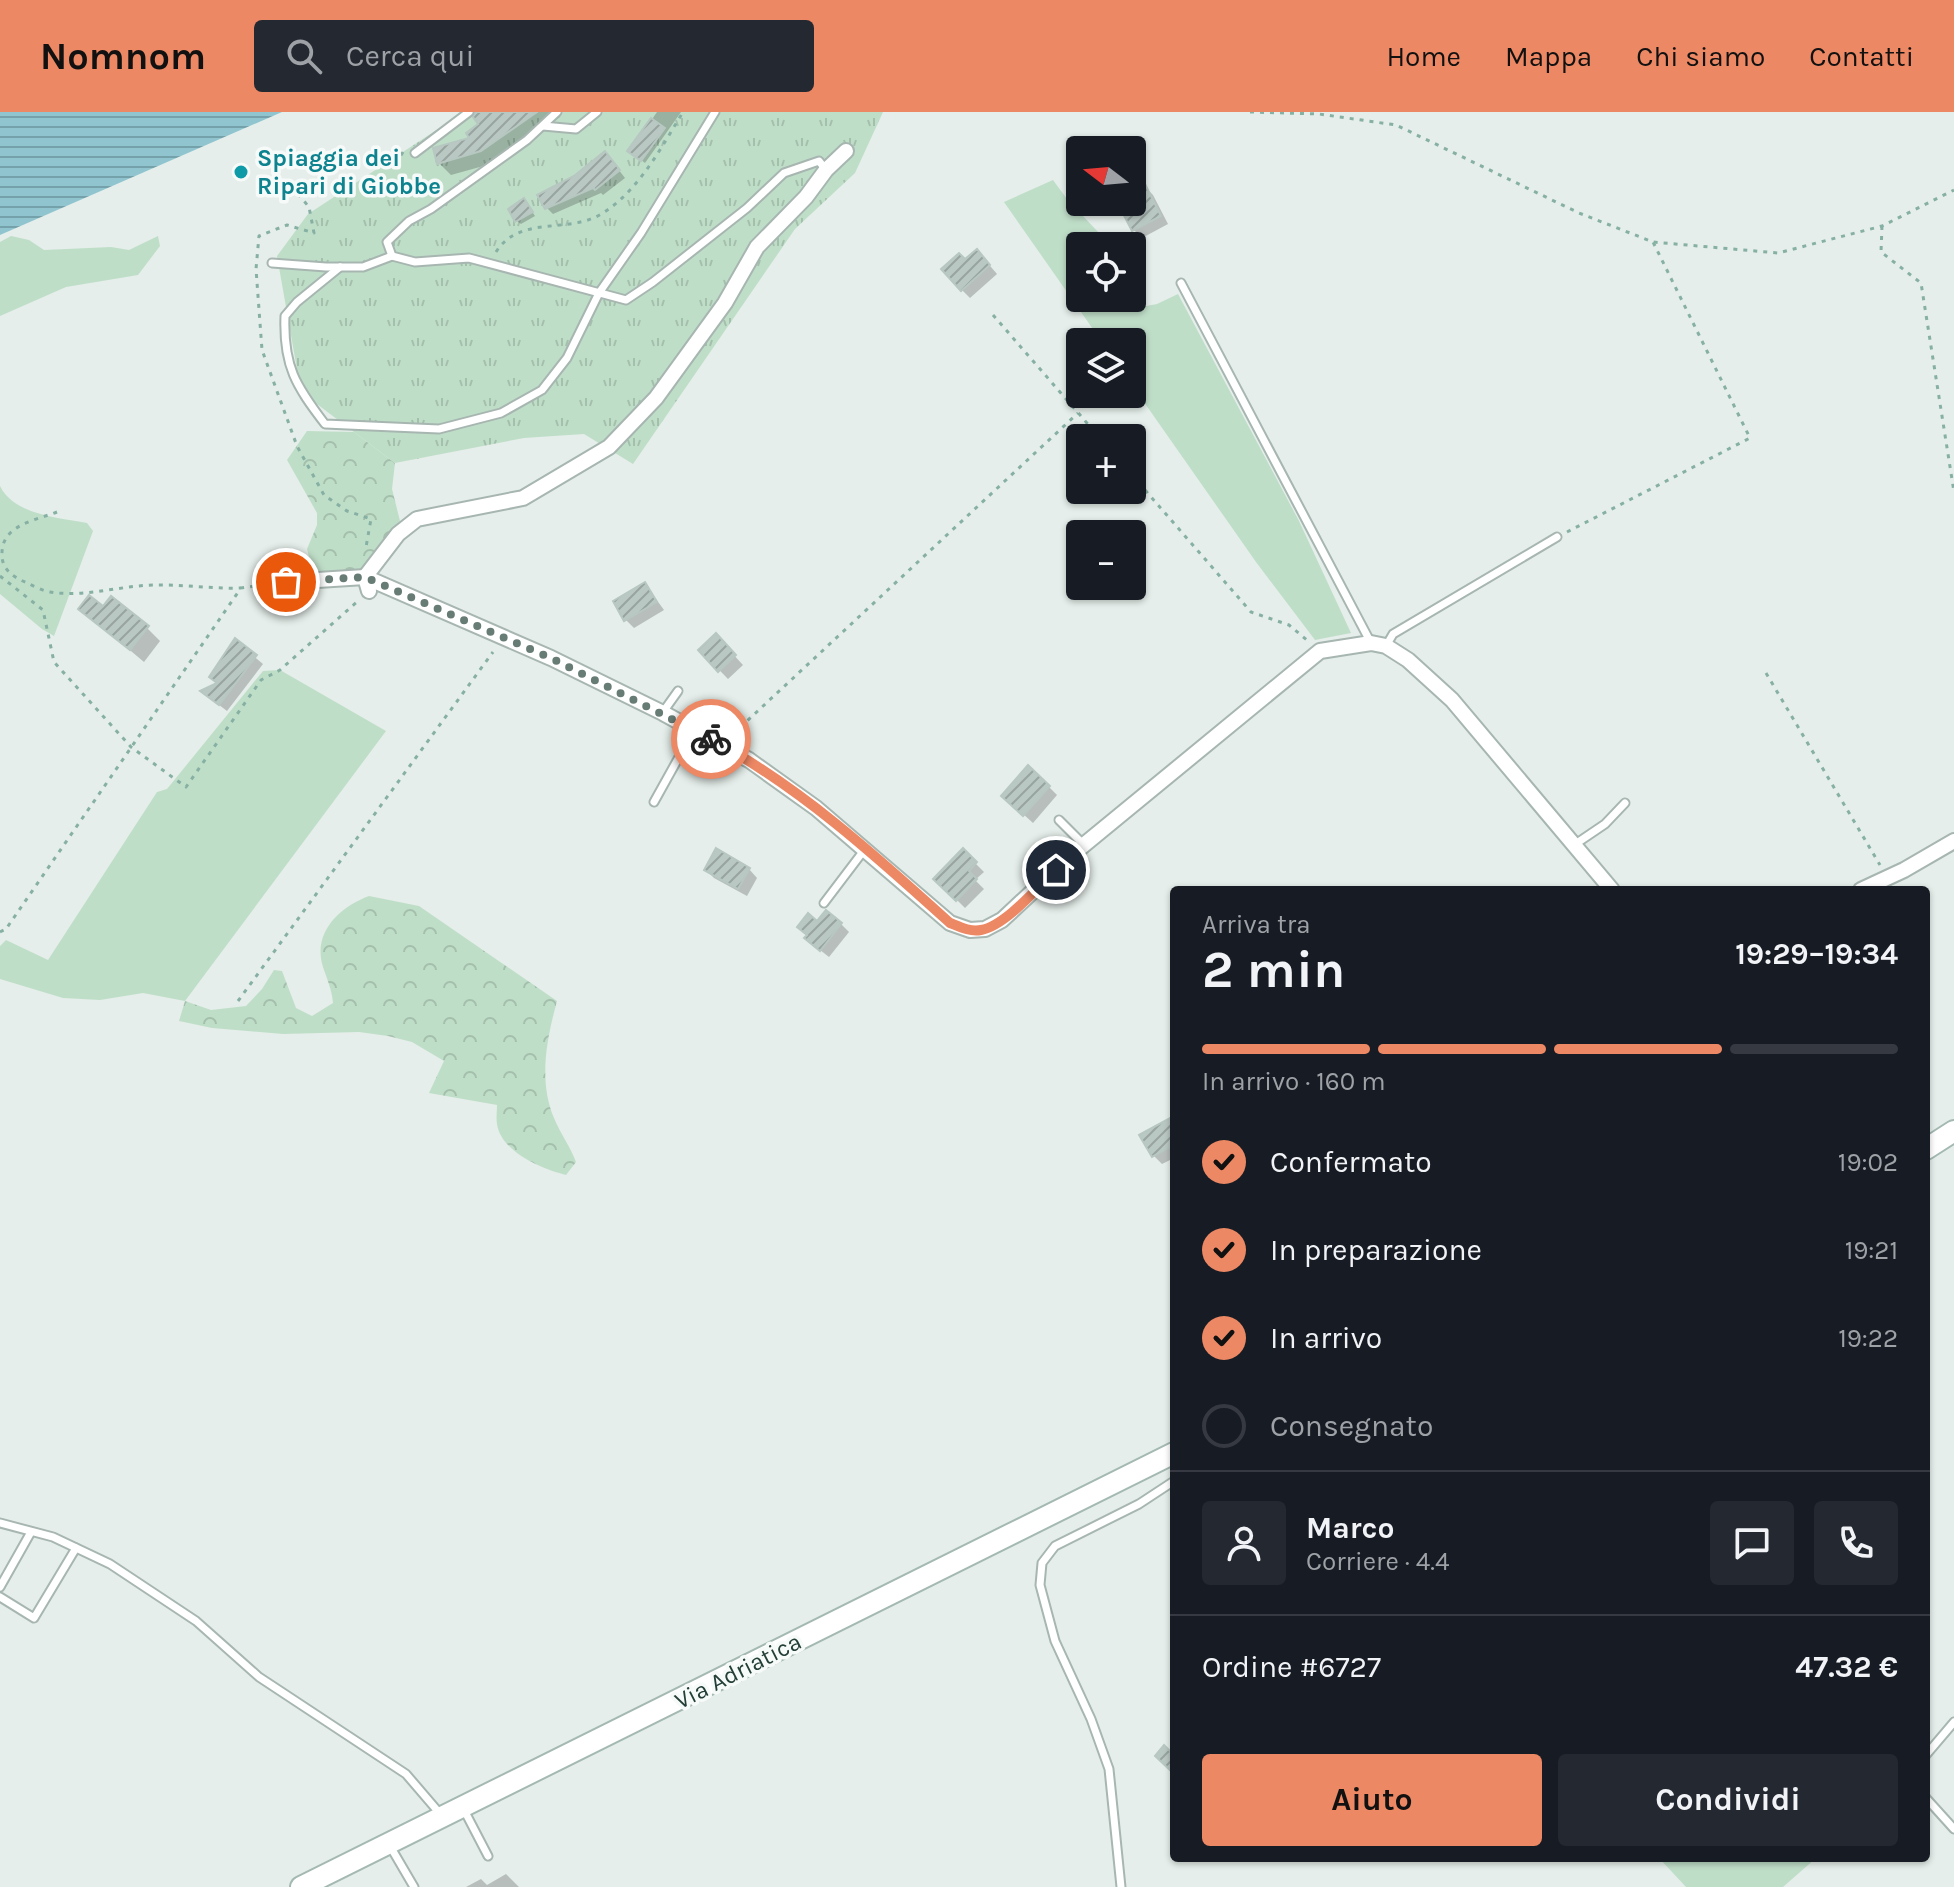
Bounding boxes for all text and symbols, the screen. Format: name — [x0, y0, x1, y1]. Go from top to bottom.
search box — [254, 20, 814, 92]
text: Nomnom — [40, 34, 206, 79]
icon: search — [282, 34, 326, 78]
text: Cerca qui — [346, 38, 474, 74]
text: Home — [1386, 40, 1461, 73]
text: Mappa — [1505, 40, 1592, 73]
text: Chi siamo — [1636, 40, 1765, 73]
text: Contatti — [1809, 40, 1914, 73]
north arrow — [1066, 136, 1146, 216]
map controls — [1066, 136, 1146, 600]
place label: Spiaggia dei Ripari di Giobbe — [257, 144, 441, 200]
marker: Spiaggia dei Ripari di Giobbe — [232, 163, 250, 181]
button: locate — [1066, 232, 1146, 312]
button: layers — [1066, 328, 1146, 408]
button: + — [1066, 424, 1146, 504]
button: − — [1066, 520, 1146, 600]
pin — [252, 548, 320, 616]
icon: bag — [264, 560, 308, 604]
courier — [671, 699, 751, 779]
icon: bike — [689, 717, 733, 761]
pin — [1022, 836, 1090, 904]
icon: home — [1034, 848, 1078, 892]
text: Arriva tra — [1202, 909, 1311, 940]
text: 19:29–19:34 — [1735, 936, 1898, 972]
text: 2 min — [1202, 939, 1345, 1000]
text: In arrivo · 160 m — [1202, 1066, 1386, 1097]
icon: check — [1202, 1140, 1246, 1184]
text: Confermato — [1270, 1144, 1432, 1180]
text: 19:02 — [1838, 1147, 1898, 1178]
icon: check — [1202, 1228, 1246, 1272]
text: In preparazione — [1270, 1232, 1482, 1268]
text: 19:21 — [1845, 1235, 1898, 1266]
icon: check — [1202, 1316, 1246, 1360]
text: In arrivo — [1270, 1320, 1382, 1356]
text: 19:22 — [1838, 1323, 1898, 1354]
text: Consegnato — [1270, 1408, 1433, 1444]
button: person — [1202, 1501, 1286, 1585]
button: chat — [1710, 1501, 1794, 1585]
button: phone — [1814, 1501, 1898, 1585]
text: Marco — [1306, 1510, 1394, 1546]
text: Corriere · 4.4 — [1306, 1546, 1449, 1577]
street label: Via Adriatica — [670, 1627, 806, 1715]
text: Ordine #6727 — [1202, 1649, 1381, 1685]
text: 47.32 € — [1795, 1649, 1898, 1685]
button: Aiuto — [1202, 1754, 1542, 1846]
button: Condividi — [1558, 1754, 1898, 1846]

